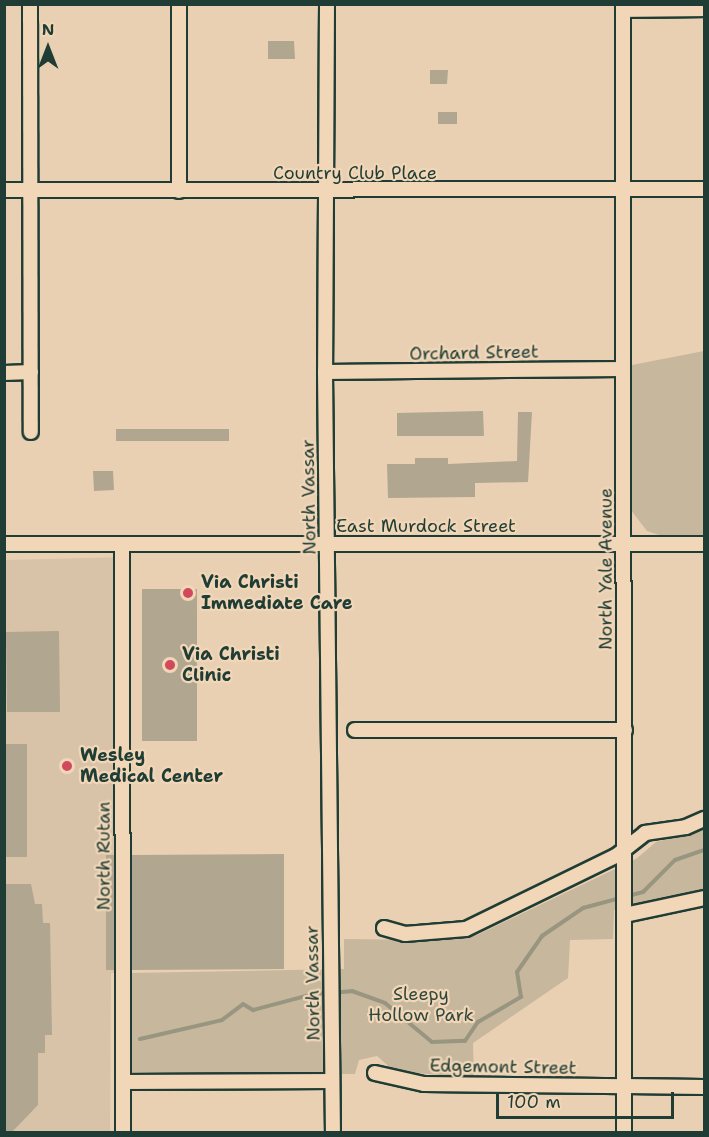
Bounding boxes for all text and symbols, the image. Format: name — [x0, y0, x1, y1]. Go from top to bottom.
north arrow — [18, 18, 78, 78]
text: N — [42, 19, 54, 40]
street label: Country Club Place — [273, 162, 437, 184]
street label: Orchard Street — [409, 341, 539, 365]
street label: North Vassar — [297, 439, 321, 555]
street label: North Yale Avenue — [595, 488, 617, 650]
street label: East Murdock Street — [336, 515, 516, 537]
place label: Via Christi Immediate Care — [201, 572, 353, 614]
marker: Via Christi Immediate Care — [179, 584, 197, 602]
place label: Via Christi Clinic — [182, 644, 280, 686]
marker: Via Christi Clinic — [163, 658, 177, 672]
place label: Wesley Medical Center — [80, 745, 223, 788]
marker: Wesley Medical Center — [58, 757, 76, 775]
street label: North Rutan — [93, 801, 115, 911]
street label: North Vassar — [301, 925, 325, 1041]
park label: Sleepy Hollow Park — [368, 984, 474, 1026]
street label: Edgemont Street — [429, 1055, 577, 1079]
scale bar — [499, 1080, 678, 1118]
text: 100 m — [507, 1090, 561, 1114]

